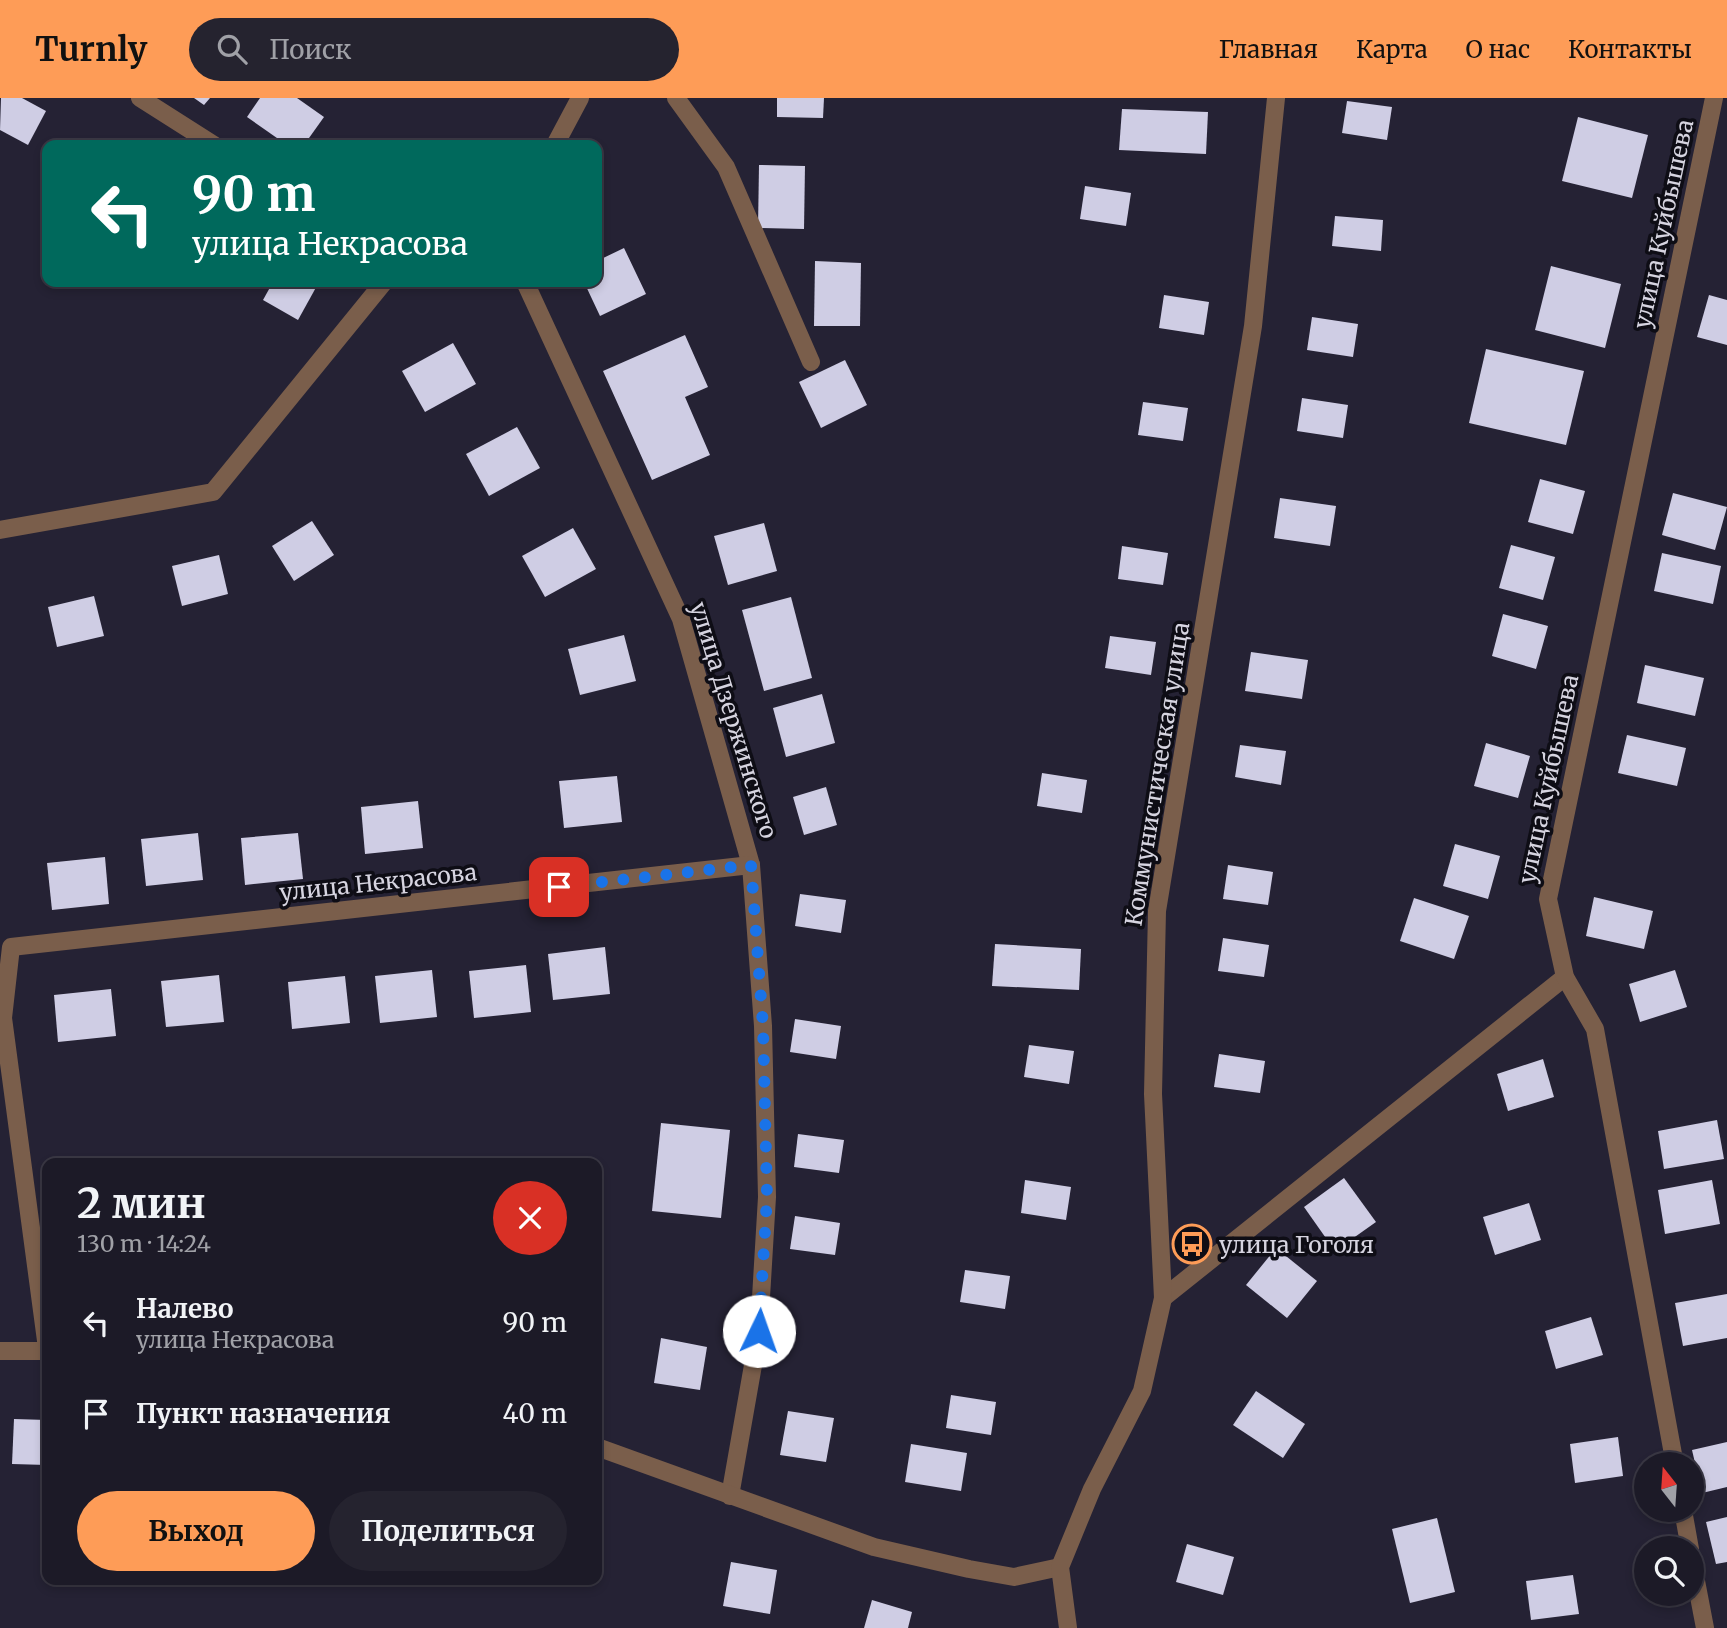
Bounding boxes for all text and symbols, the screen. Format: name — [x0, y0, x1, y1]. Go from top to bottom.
search box — [189, 18, 679, 81]
text: Turnly — [35, 29, 147, 70]
icon: search — [213, 30, 251, 68]
text: Поиск — [269, 33, 352, 66]
text: Главная — [1219, 34, 1318, 65]
text: Карта — [1356, 34, 1428, 65]
text: О нас — [1466, 34, 1530, 65]
text: Контакты — [1568, 34, 1692, 65]
street label: улица Куйбышева — [1627, 117, 1699, 331]
text: 90 m — [192, 163, 316, 224]
icon: left — [77, 168, 168, 259]
text: улица Некрасова — [192, 224, 468, 264]
street label: улица Дзержинского — [684, 598, 784, 842]
street label: Коммунистическая улица — [1119, 620, 1195, 928]
street label: улица Куйбышева — [1512, 672, 1584, 886]
street label: улица Некрасова — [278, 857, 478, 907]
pin — [529, 857, 589, 917]
icon: arrive — [540, 868, 578, 906]
text: 2 мин — [77, 1177, 206, 1229]
button: close — [493, 1181, 567, 1255]
bus stop icon: улица Гоголя — [1171, 1223, 1213, 1265]
text: 130 m · 14:24 — [77, 1229, 211, 1258]
place label: улица Гоголя — [1219, 1230, 1374, 1259]
text: Налево — [136, 1292, 234, 1325]
position arrow — [722, 1294, 796, 1368]
icon: left — [77, 1304, 115, 1342]
text: 90 m — [503, 1306, 567, 1339]
text: улица Некрасова — [136, 1325, 334, 1354]
icon: arrive — [77, 1395, 115, 1433]
text: Пункт назначения — [136, 1397, 390, 1430]
text: 40 m — [503, 1397, 567, 1430]
north arrow — [1634, 1452, 1704, 1522]
map controls — [1634, 1452, 1704, 1606]
button: Выход — [77, 1491, 315, 1571]
button: Поделиться — [329, 1491, 567, 1571]
button: search — [1634, 1536, 1704, 1606]

